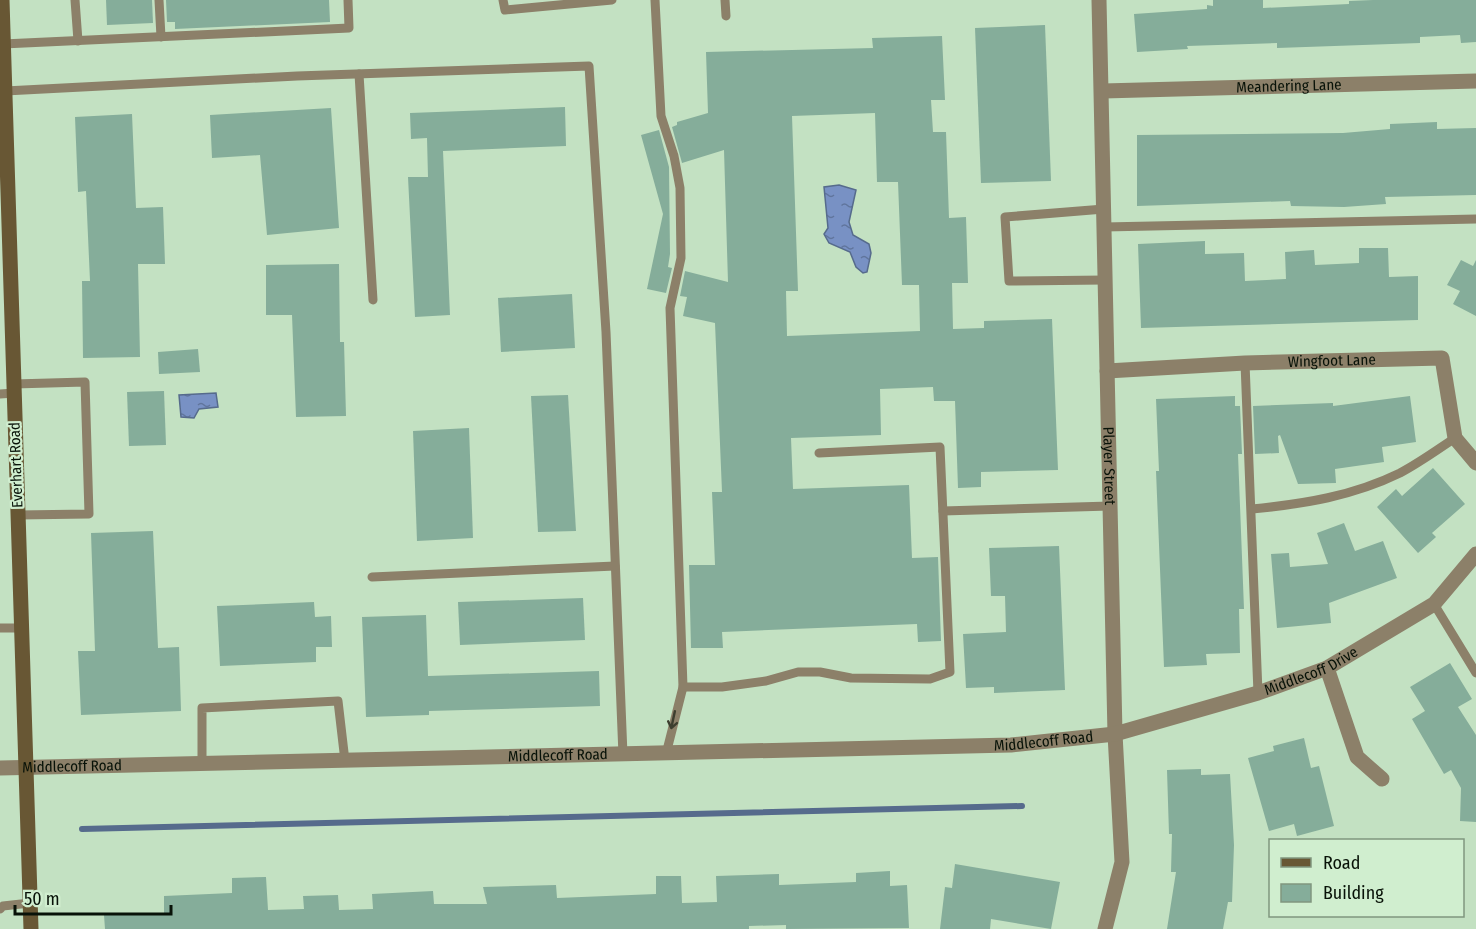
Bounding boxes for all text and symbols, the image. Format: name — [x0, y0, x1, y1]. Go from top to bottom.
street label: Meandering Lane — [1236, 76, 1342, 96]
street label: Wingfoot Lane — [1288, 351, 1376, 371]
street label: Everhart Road — [6, 422, 26, 508]
street label: Player Street — [1099, 426, 1119, 505]
street label: Middlecoff Drive — [1262, 643, 1361, 699]
one-way arrow — [667, 710, 679, 729]
street label: Middlecoff Road — [994, 727, 1094, 754]
street label: Middlecoff Road — [508, 745, 608, 765]
street label: Middlecoff Road — [22, 756, 122, 776]
legend — [1269, 839, 1464, 917]
text: Road — [1323, 852, 1360, 874]
scale bar — [15, 878, 171, 916]
text: Building — [1323, 882, 1384, 904]
text: 50 m — [24, 888, 60, 910]

